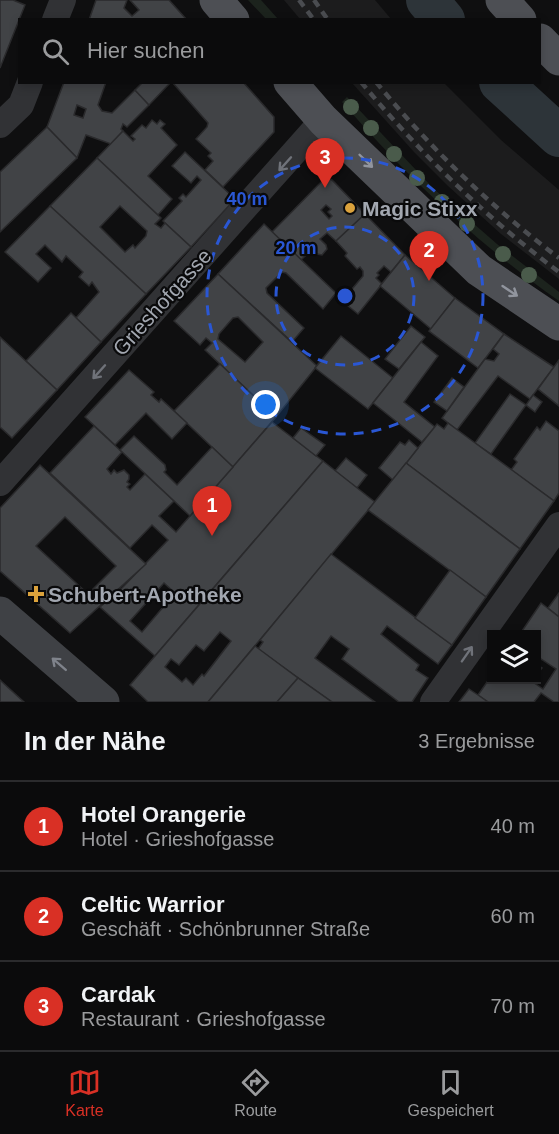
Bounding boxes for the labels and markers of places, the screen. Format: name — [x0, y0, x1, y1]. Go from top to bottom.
pin: 3 — [306, 138, 344, 188]
place label: Magic Stixx — [362, 197, 478, 220]
marker: Magic Stixx — [343, 201, 357, 215]
pin: 2 — [410, 232, 448, 281]
centre of rings — [335, 286, 355, 306]
pin: 1 — [192, 486, 232, 536]
place label: Schubert-Apotheke — [48, 583, 242, 606]
marker: Schubert-Apotheke — [29, 587, 43, 601]

